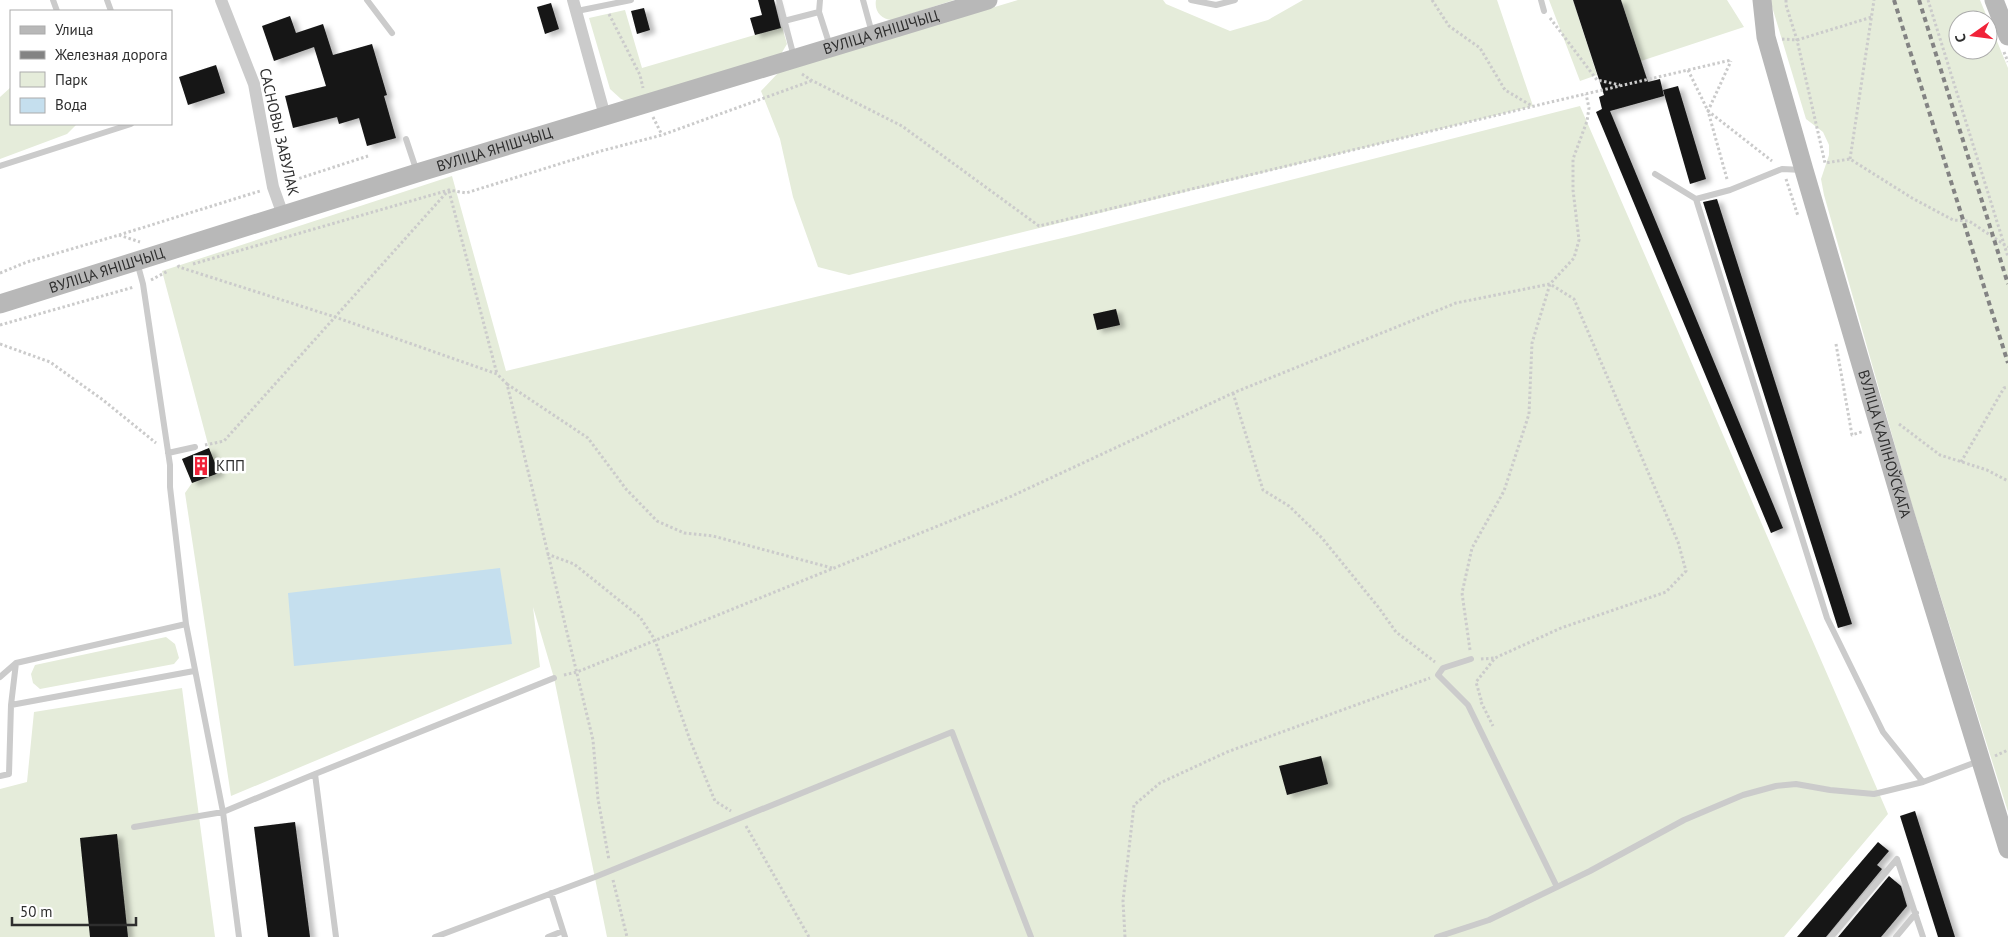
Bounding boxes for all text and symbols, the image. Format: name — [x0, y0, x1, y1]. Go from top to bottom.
street label: ВУЛІЦА ЯНІШЧЫЦ — [821, 5, 941, 58]
legend — [10, 10, 172, 125]
north arrow — [1948, 10, 1998, 60]
text: Улица — [55, 20, 93, 39]
text: С — [1951, 32, 1970, 44]
text: Железная дорога — [54, 45, 168, 64]
street label: САСНОВЫ ЗАВУЛАК — [256, 66, 303, 198]
text: Парк — [55, 70, 88, 89]
text: Вода — [55, 95, 87, 114]
street label: ВУЛІЦА ЯНІШЧЫЦ — [434, 123, 554, 176]
street label: ВУЛІЦА ЯНІШЧЫЦ — [47, 243, 167, 297]
street label: ВУЛІЦА КАЛІНОЎСКАГА — [1854, 368, 1916, 520]
building icon: КПП — [190, 455, 212, 477]
place label: КПП — [216, 456, 245, 475]
scale bar — [12, 894, 136, 926]
text: 50 m — [20, 902, 53, 921]

